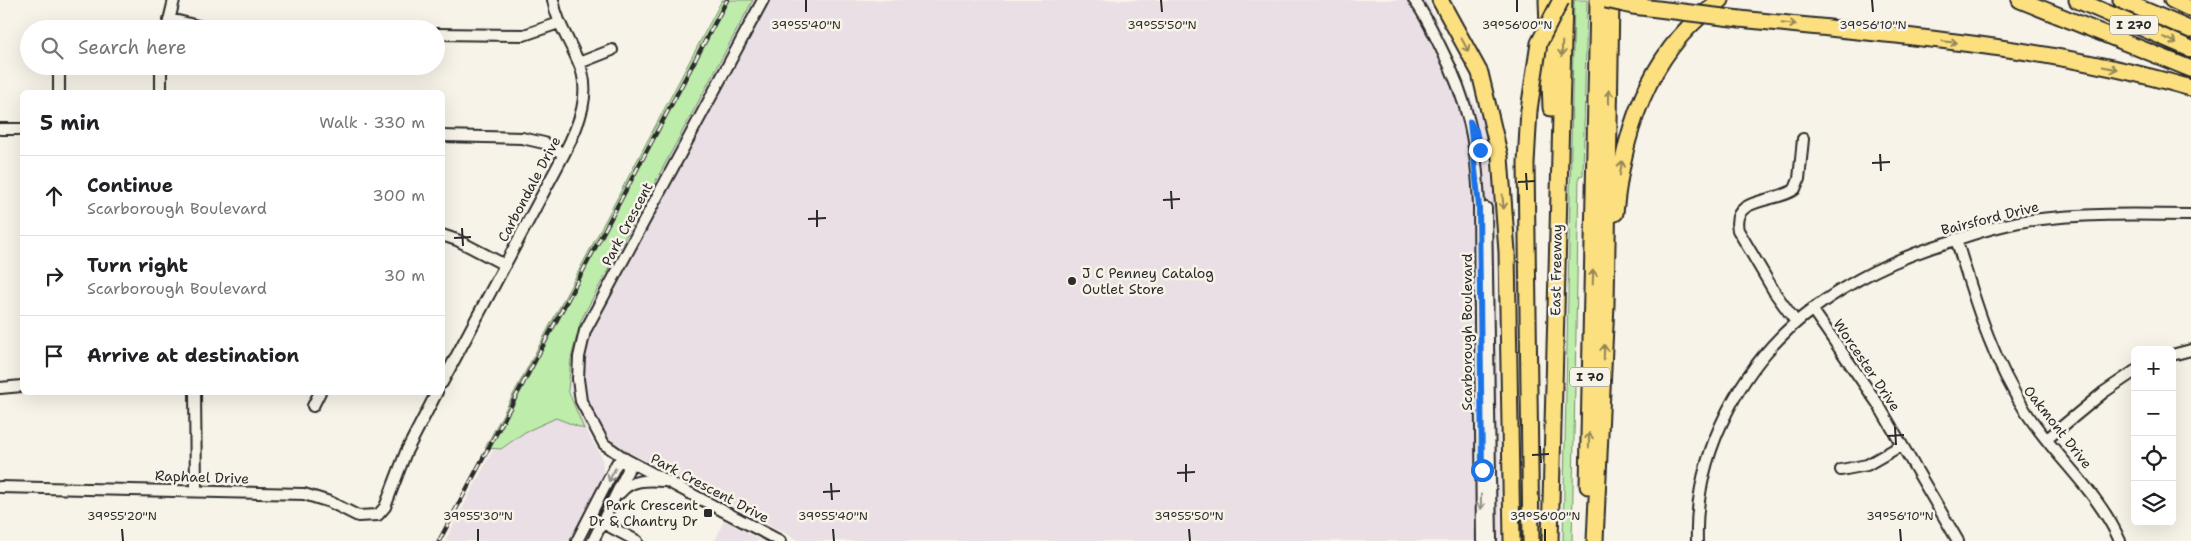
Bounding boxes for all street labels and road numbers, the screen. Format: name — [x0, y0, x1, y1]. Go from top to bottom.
road number: I 270 — [2110, 16, 2158, 34]
street label: Carbondale Drive — [494, 133, 564, 245]
street label: Park Crescent — [597, 179, 657, 269]
street label: Bairsford Drive — [1939, 197, 2041, 239]
street label: East Freeway — [1546, 224, 1566, 316]
street label: Scarborough Boulevard — [1458, 253, 1476, 411]
street label: Worcester Drive — [1830, 315, 1905, 415]
road number: I 70 — [1570, 368, 1610, 387]
street label: Oakmont Drive — [2020, 382, 2096, 472]
street label: Park Crescent Drive — [648, 449, 772, 527]
street label: Raphael Drive — [155, 466, 250, 488]

